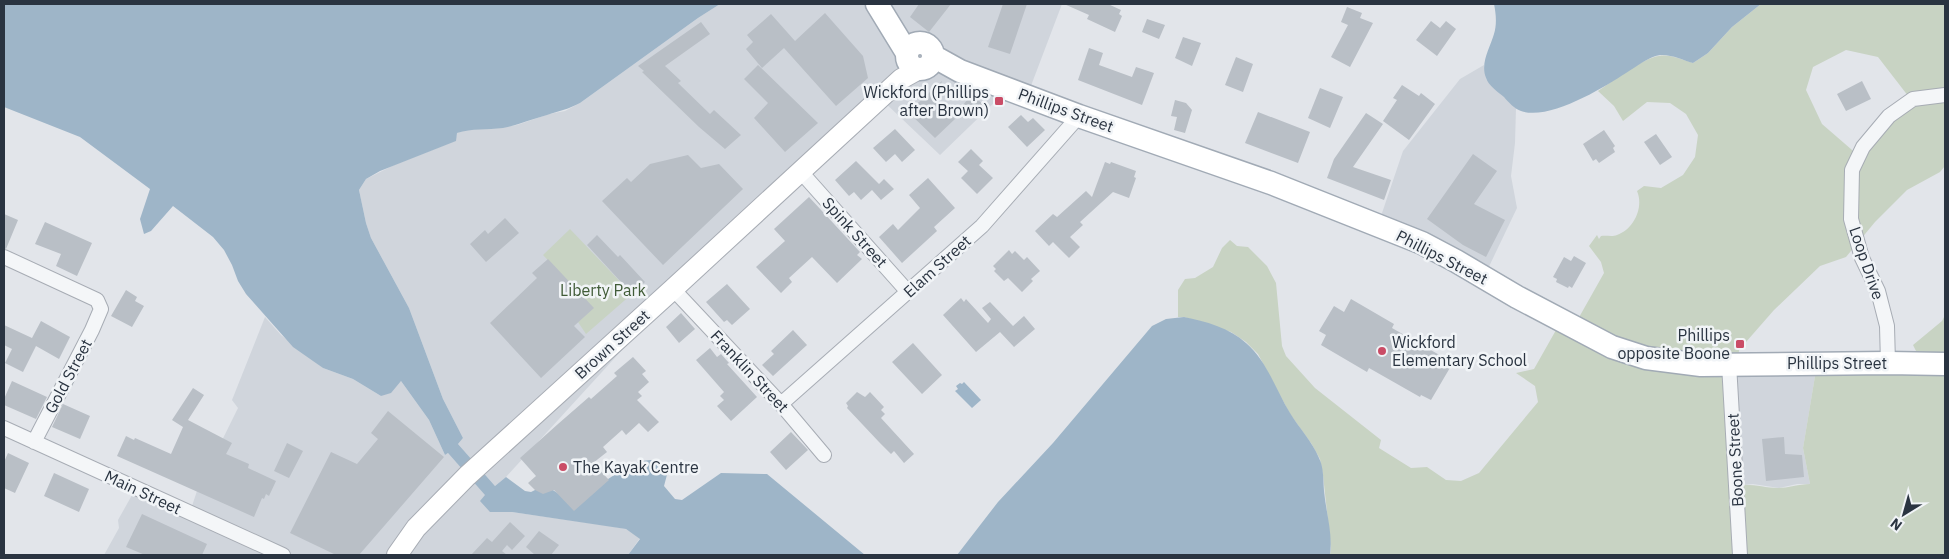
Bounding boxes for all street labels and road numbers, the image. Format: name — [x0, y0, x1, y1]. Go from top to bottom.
street label: Phillips Street — [1016, 83, 1116, 137]
street label: Spink Street — [818, 193, 892, 271]
street label: Loop Drive — [1845, 224, 1889, 302]
street label: Phillips Street — [1393, 225, 1491, 289]
street label: Elam Street — [899, 231, 975, 301]
street label: Brown Street — [570, 305, 654, 383]
street label: Franklin Street — [707, 326, 793, 416]
street label: Gold Street — [40, 335, 96, 417]
street label: Phillips Street — [1787, 353, 1887, 373]
street label: Boone Street — [1723, 413, 1747, 507]
street label: Main Street — [101, 466, 185, 518]

